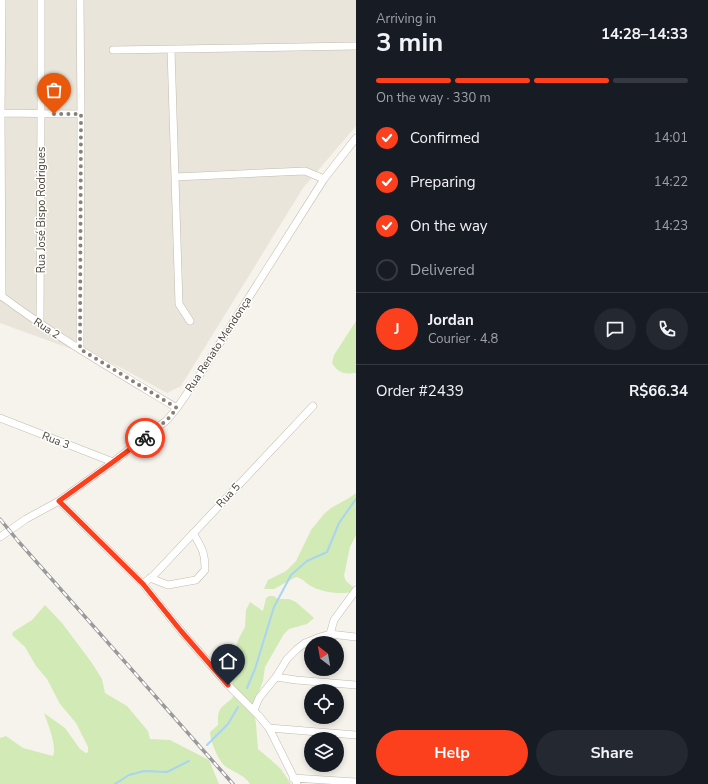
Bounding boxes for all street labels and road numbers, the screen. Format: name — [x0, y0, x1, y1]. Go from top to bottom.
street label: Rua José Bispo Rodrigues — [34, 147, 49, 273]
street label: Rua Renato Mendonça — [182, 293, 255, 395]
street label: Rua 2 — [31, 314, 63, 343]
street label: Rua 3 — [40, 428, 72, 453]
street label: Rua 5 — [213, 479, 244, 511]

